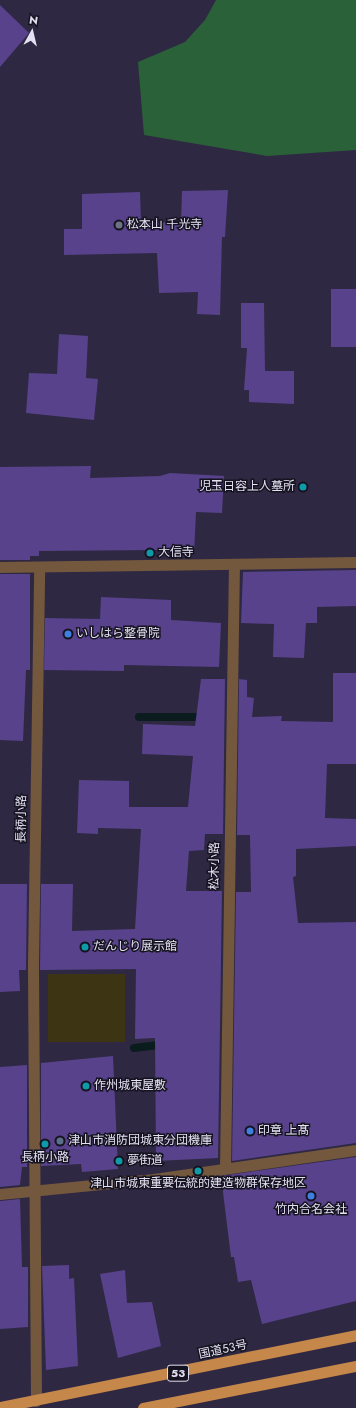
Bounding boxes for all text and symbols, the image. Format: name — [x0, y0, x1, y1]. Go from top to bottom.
north arrow — [12, 12, 52, 52]
text: N — [28, 12, 39, 29]
place label: 松本山 千光寺 — [127, 218, 203, 232]
marker: 松本山 千光寺 — [114, 220, 124, 230]
place label: 児玉日容上人墓所 — [199, 480, 295, 494]
marker: 児玉日容上人墓所 — [298, 482, 308, 492]
place label: 大信寺 — [158, 546, 194, 560]
marker: 大信寺 — [145, 548, 155, 558]
place label: いしはら整骨院 — [76, 627, 160, 641]
marker: いしはら整骨院 — [63, 629, 73, 639]
street label: 長柄小路 — [14, 795, 30, 843]
street label: 松木小路 — [207, 842, 223, 890]
place label: だんじり展示館 — [93, 940, 177, 954]
marker: だんじり展示館 — [80, 942, 90, 952]
place label: 作州城東屋敷 — [94, 1079, 166, 1093]
marker: 作州城東屋敷 — [81, 1081, 91, 1091]
place label: 印章 上髙 — [258, 1124, 310, 1138]
marker: 印章 上髙 — [245, 1126, 255, 1136]
place label: 津山市消防団城東分団機庫 — [68, 1134, 212, 1148]
marker: 津山市消防団城東分団機庫 — [55, 1136, 65, 1146]
marker: 長柄小路 — [40, 1139, 50, 1149]
place label: 長柄小路 — [21, 1151, 69, 1165]
place label: 夢街道 — [127, 1154, 163, 1168]
marker: 夢街道 — [114, 1156, 124, 1166]
marker: 津山市城東重要伝統的建造物群保存地区 — [193, 1166, 203, 1176]
place label: 津山市城東重要伝統的建造物群保存地区 — [90, 1177, 306, 1191]
marker: 竹内合名会社 — [306, 1191, 316, 1201]
place label: 竹内合名会社 — [275, 1203, 347, 1217]
street label: 国道53号 — [197, 1338, 249, 1362]
road number: 53 — [167, 1364, 189, 1382]

